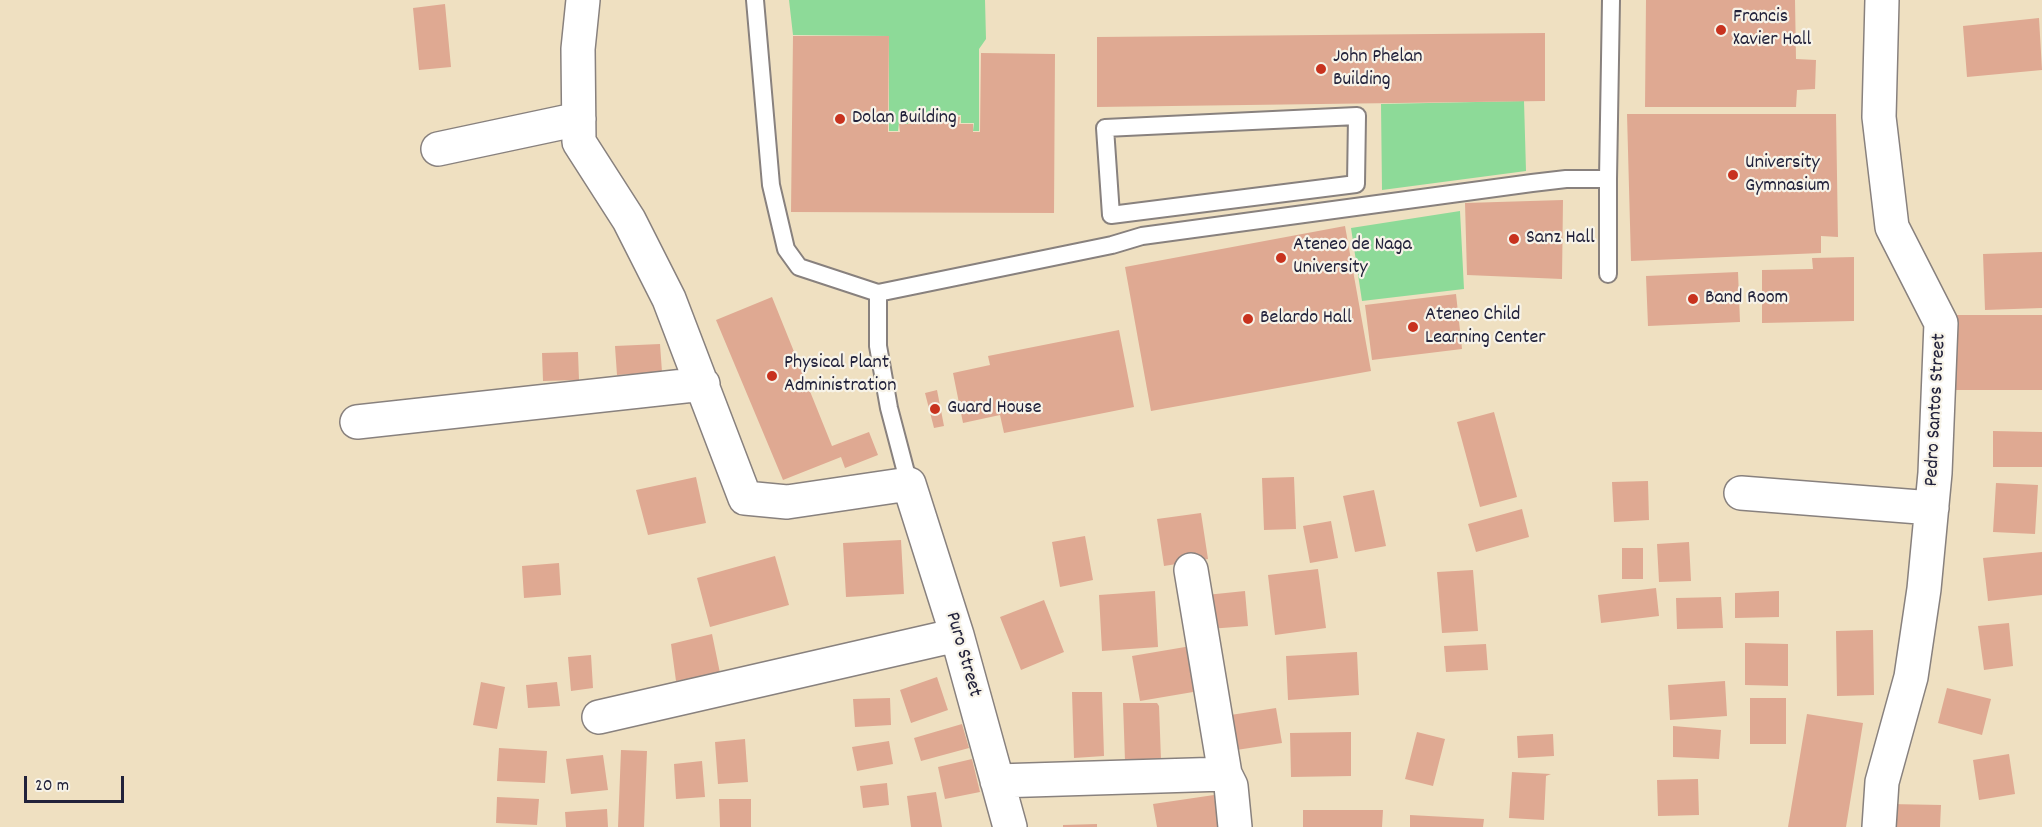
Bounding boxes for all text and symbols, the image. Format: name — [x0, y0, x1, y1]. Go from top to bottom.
place label: Francis Xavier Hall — [1733, 6, 1811, 53]
marker: Francis Xavier Hall — [1714, 23, 1728, 37]
place label: John Phelan Building — [1333, 46, 1423, 93]
marker: John Phelan Building — [1314, 62, 1328, 76]
place label: Dolan Building — [852, 107, 957, 131]
marker: Dolan Building — [833, 112, 847, 126]
place label: University Gymnasium — [1745, 152, 1830, 199]
marker: University Gymnasium — [1726, 168, 1740, 182]
place label: Sanz Hall — [1526, 227, 1595, 251]
marker: Sanz Hall — [1507, 232, 1521, 246]
place label: Ateneo de Naga University — [1293, 234, 1412, 281]
marker: Ateneo de Naga University — [1274, 251, 1288, 265]
place label: Band Room — [1705, 287, 1788, 311]
marker: Band Room — [1686, 292, 1700, 306]
place label: Ateneo Child Learning Center — [1425, 304, 1546, 351]
place label: Belardo Hall — [1260, 307, 1352, 331]
marker: Belardo Hall — [1241, 312, 1255, 326]
marker: Ateneo Child Learning Center — [1406, 320, 1420, 334]
street label: Pedro Santos Street — [1921, 333, 1953, 487]
place label: Physical Plant Administration — [784, 352, 896, 399]
marker: Physical Plant Administration — [765, 369, 779, 383]
place label: Guard House — [947, 397, 1041, 421]
marker: Guard House — [928, 402, 942, 416]
street label: Puro Street — [938, 610, 986, 700]
scale bar — [27, 764, 128, 802]
text: 20 m — [35, 774, 69, 799]

